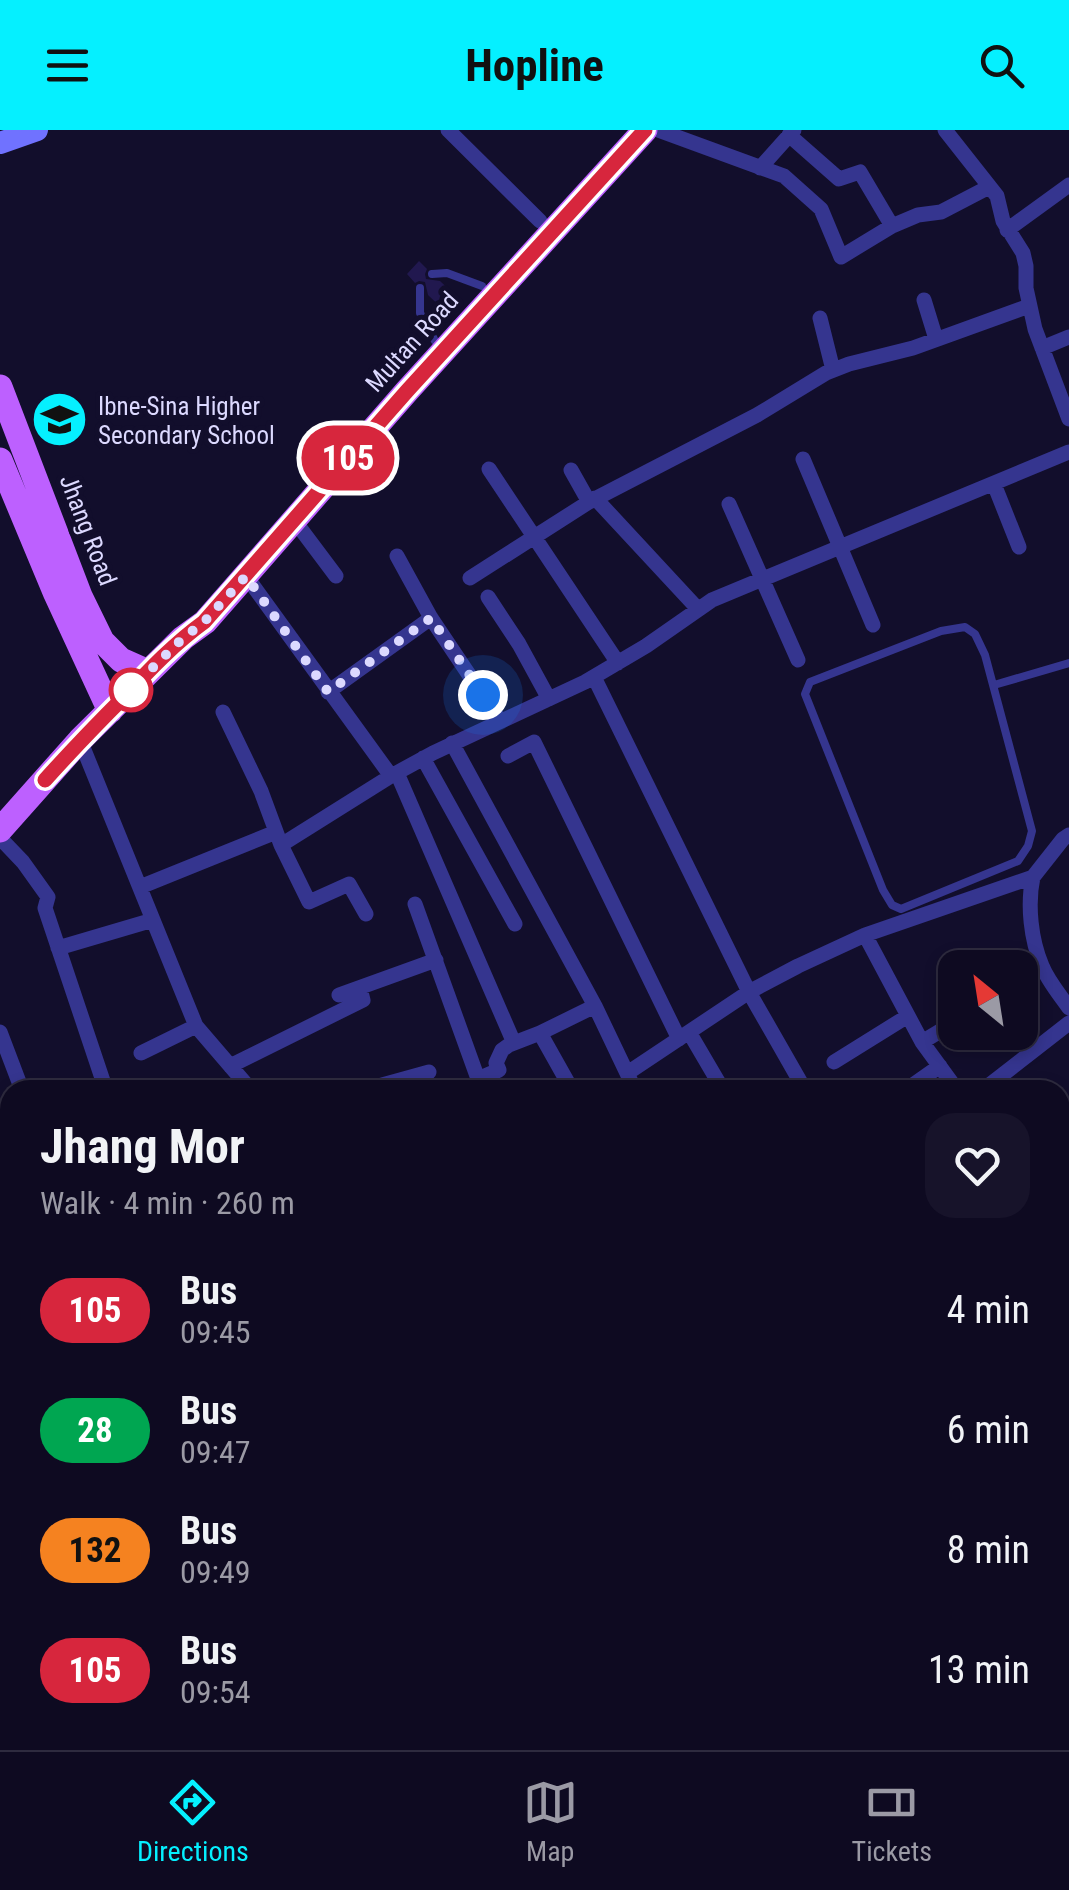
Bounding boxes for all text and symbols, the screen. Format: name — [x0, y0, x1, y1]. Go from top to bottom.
icon: menu — [40, 38, 95, 93]
icon: search — [974, 38, 1029, 93]
text: Hopline — [465, 39, 604, 92]
street label: Multan Road — [360, 286, 464, 398]
school or university icon: Ibne-Sina Higher Secondary School — [29, 390, 89, 450]
place label: Ibne-Sina Higher Secondary School — [98, 392, 275, 450]
line badge: 105 — [290, 426, 406, 490]
text: 105 — [321, 438, 375, 479]
street label: Jhang Road — [54, 470, 122, 590]
unlabelled marker — [110, 669, 152, 711]
your location — [458, 670, 508, 720]
north arrow — [938, 950, 1038, 1050]
map controls — [938, 950, 1038, 1050]
button: heart — [925, 1113, 1030, 1218]
text: Jhang Mor — [40, 1118, 245, 1175]
text: Walk · 4 min · 260 m — [40, 1184, 295, 1222]
text: Bus — [180, 1269, 237, 1313]
text: 4 min — [947, 1288, 1030, 1332]
text: 105 — [68, 1290, 122, 1331]
text: 09:45 — [180, 1313, 251, 1351]
text: Bus — [180, 1389, 237, 1433]
text: 6 min — [947, 1408, 1030, 1452]
text: 28 — [77, 1410, 113, 1451]
text: 09:47 — [180, 1433, 251, 1471]
text: Bus — [180, 1509, 237, 1553]
text: 8 min — [947, 1528, 1030, 1572]
text: 132 — [68, 1530, 122, 1571]
text: 09:49 — [180, 1553, 251, 1591]
text: Bus — [180, 1629, 237, 1673]
text: 13 min — [928, 1648, 1030, 1692]
text: 105 — [68, 1650, 122, 1691]
text: 09:54 — [180, 1673, 251, 1711]
tab: Directions — [137, 1775, 249, 1868]
tab: Map — [523, 1775, 578, 1868]
tab: Tickets — [852, 1775, 932, 1868]

